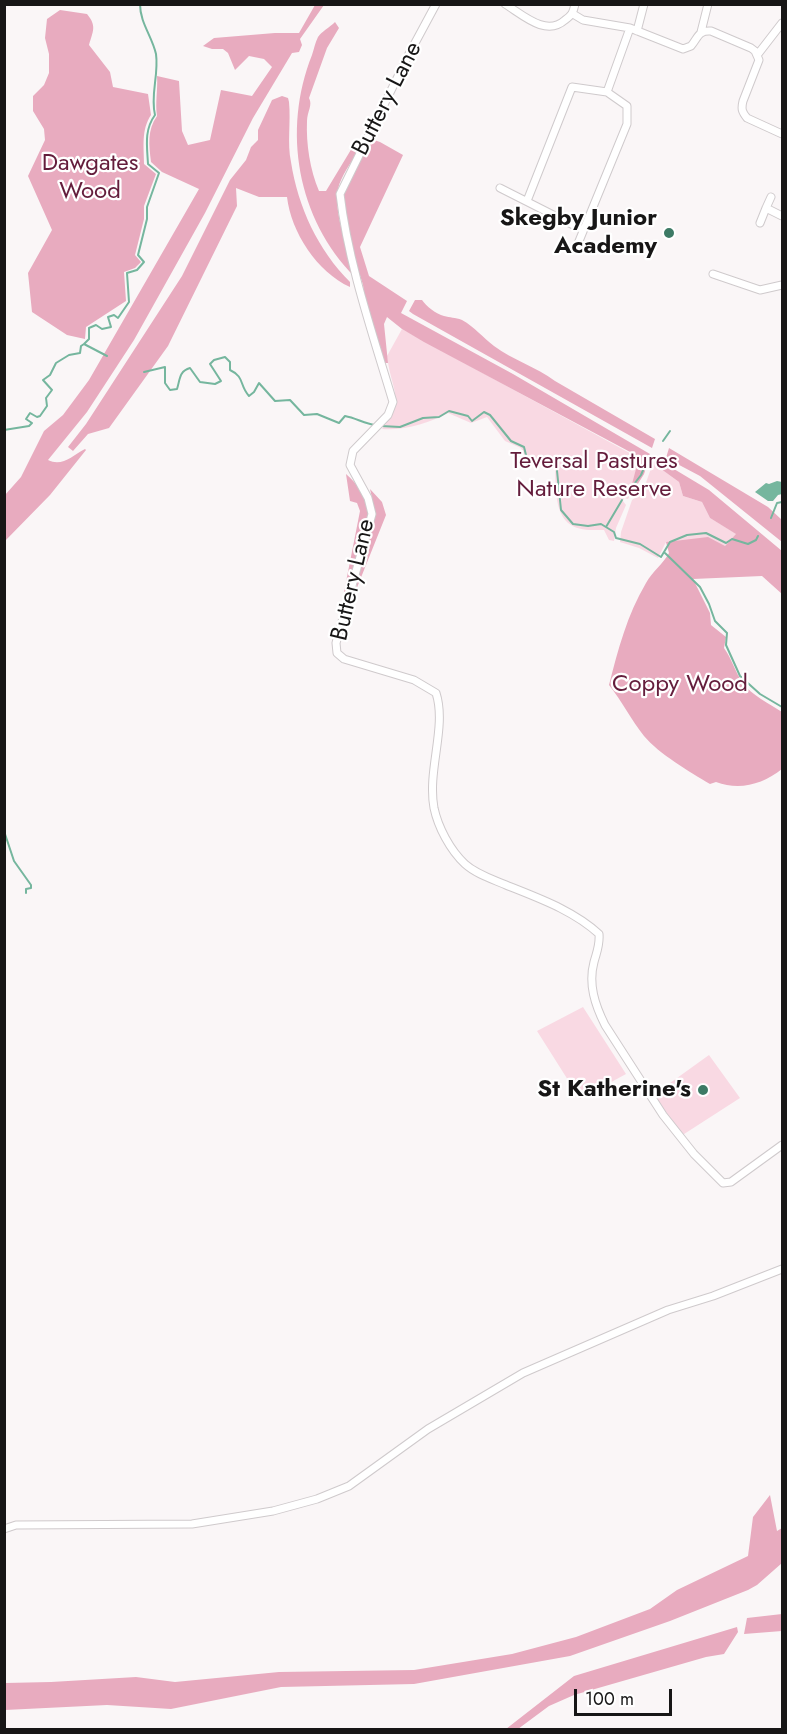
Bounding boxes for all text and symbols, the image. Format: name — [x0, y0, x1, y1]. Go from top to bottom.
street label: Buttery Lane — [347, 37, 429, 161]
park label: Dawgates Wood — [42, 150, 138, 206]
place label: Skegby Junior Academy — [500, 205, 657, 261]
marker: Skegby Junior Academy — [662, 226, 676, 240]
park label: Teversal Pastures Nature Reserve — [510, 448, 678, 504]
street label: Buttery Lane — [326, 516, 382, 644]
park label: Coppy Wood — [612, 671, 748, 699]
place label: St Katherine's — [537, 1076, 691, 1104]
marker: St Katherine's — [696, 1083, 710, 1097]
scale bar — [577, 1677, 674, 1715]
text: 100 m — [585, 1686, 634, 1712]

